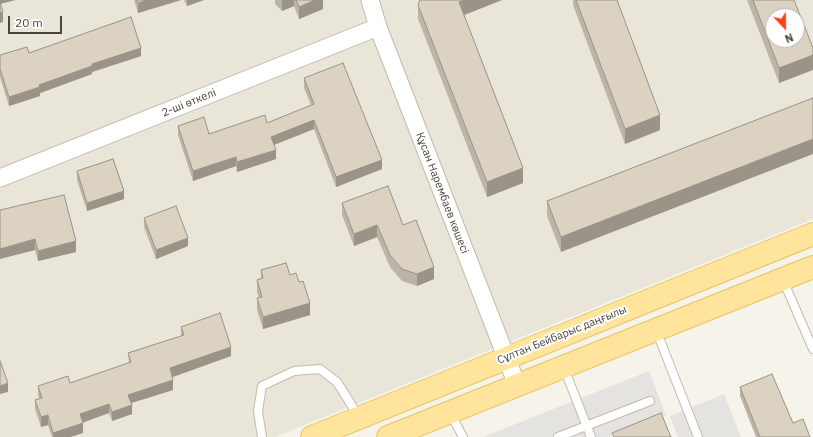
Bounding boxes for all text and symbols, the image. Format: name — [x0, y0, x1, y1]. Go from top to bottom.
scale bar — [10, 8, 64, 34]
north arrow — [765, 8, 805, 48]
text: 20 m — [15, 15, 43, 30]
text: N — [783, 30, 795, 46]
street label: 2-ші өткелі — [160, 86, 218, 120]
street label: Құсан Нарембаев көшесі — [413, 131, 471, 255]
street label: Сұлтан Бейбарыс даңғылы — [495, 303, 629, 367]

